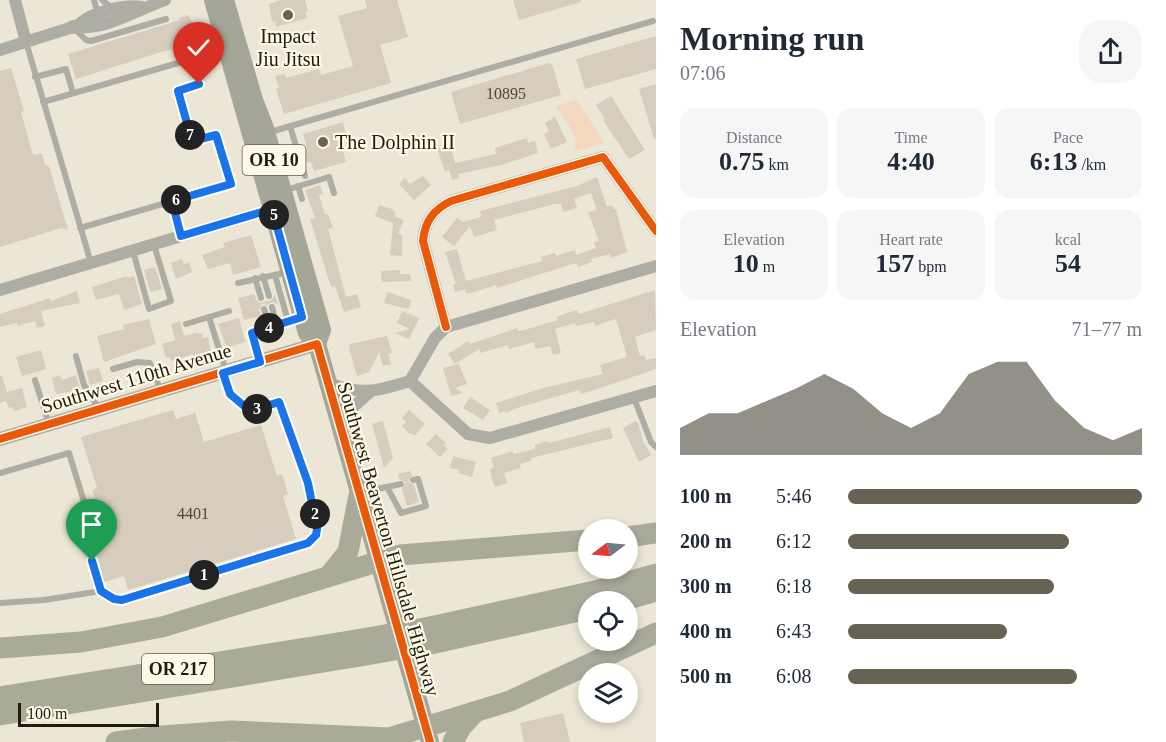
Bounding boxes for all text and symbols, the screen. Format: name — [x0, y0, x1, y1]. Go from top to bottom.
marker: Impact Jiu Jitsu — [281, 8, 295, 22]
button: share — [1079, 20, 1142, 83]
text: Morning run — [680, 21, 864, 57]
pin — [173, 22, 224, 84]
place label: Impact Jiu Jitsu — [255, 25, 321, 70]
icon: check — [182, 31, 215, 64]
text: 07:06 — [680, 62, 726, 84]
house number: 10895 — [486, 85, 526, 102]
pin: 7 — [175, 120, 205, 150]
text: 7 — [186, 126, 194, 143]
text: Distance — [726, 129, 782, 146]
text: Time — [894, 129, 928, 146]
text: Pace — [1053, 129, 1083, 146]
place label: The Dolphin II — [335, 131, 455, 154]
marker: The Dolphin II — [316, 135, 330, 149]
road number: OR 10 — [242, 145, 306, 175]
text: 0.75 — [719, 147, 765, 176]
text: 4:40 — [887, 147, 935, 176]
text: 6:13 — [1030, 147, 1077, 176]
text: km — [765, 156, 789, 173]
text: /km — [1077, 156, 1106, 173]
pin: 6 — [161, 185, 191, 215]
text: 6 — [172, 191, 180, 208]
pin: 5 — [259, 200, 289, 230]
text: 5 — [270, 206, 278, 223]
text: Elevation — [723, 231, 785, 248]
text: Heart rate — [879, 231, 943, 248]
text: kcal — [1055, 231, 1081, 248]
text: 10 — [733, 249, 759, 278]
text: 157 — [875, 249, 914, 278]
text: 54 — [1055, 249, 1081, 278]
text: m — [759, 258, 775, 275]
text: bpm — [914, 258, 947, 275]
pin: 4 — [254, 313, 284, 343]
text: Elevation — [680, 318, 757, 340]
text: 71–77 m — [1071, 318, 1142, 340]
text: 4 — [265, 319, 273, 336]
street label: Southwest 110th Avenue — [38, 339, 234, 417]
street label: Southwest Beaverton Hillsdale Highway — [333, 379, 445, 699]
pin: 3 — [242, 394, 272, 424]
text: 3 — [253, 400, 261, 417]
text: 100 m — [680, 485, 732, 507]
text: 5:46 — [776, 485, 812, 507]
pin — [66, 499, 117, 561]
pin: 2 — [300, 499, 330, 529]
house number: 4401 — [177, 505, 209, 522]
text: 2 — [311, 505, 319, 522]
icon: arrive — [75, 508, 108, 541]
north arrow — [578, 519, 638, 579]
map controls — [578, 519, 638, 723]
text: 200 m — [680, 530, 732, 552]
text: 6:12 — [776, 530, 812, 552]
pin: 1 — [189, 560, 219, 590]
text: 1 — [200, 566, 208, 583]
text: 300 m — [680, 575, 732, 597]
text: 6:18 — [776, 575, 812, 597]
button: locate — [578, 591, 638, 651]
text: 400 m — [680, 620, 732, 642]
text: 6:43 — [776, 620, 812, 642]
road number: OR 217 — [142, 654, 214, 684]
button: layers — [578, 663, 638, 723]
text: 500 m — [680, 665, 732, 687]
text: 6:08 — [776, 665, 812, 687]
scale bar — [18, 700, 159, 728]
text: 100 m — [27, 705, 67, 722]

